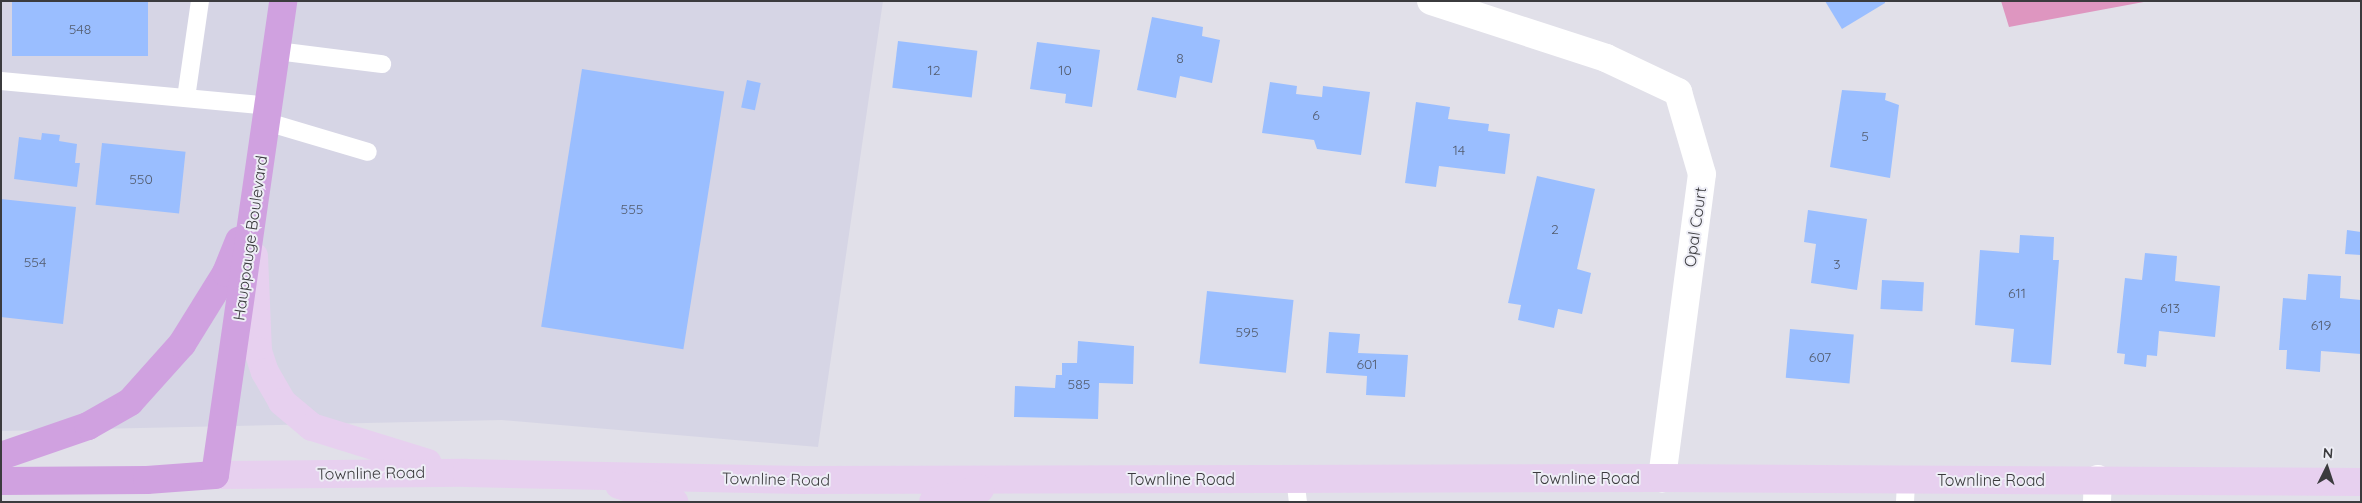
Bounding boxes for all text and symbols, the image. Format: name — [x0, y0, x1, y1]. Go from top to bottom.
house number: 548 — [69, 21, 91, 37]
house number: 8 — [1176, 50, 1184, 66]
house number: 12 — [928, 62, 940, 78]
house number: 10 — [1058, 62, 1072, 78]
house number: 6 — [1312, 107, 1320, 123]
house number: 5 — [1861, 128, 1869, 144]
house number: 14 — [1453, 142, 1465, 158]
street label: Hauppauge Boulevard — [229, 154, 271, 322]
house number: 550 — [129, 171, 153, 187]
street label: Opal Court — [1680, 186, 1710, 268]
house number: 555 — [621, 201, 643, 217]
house number: 2 — [1551, 221, 1559, 237]
house number: 554 — [24, 254, 46, 270]
house number: 3 — [1833, 256, 1841, 272]
house number: 611 — [2008, 285, 2026, 301]
house number: 613 — [2160, 300, 2180, 316]
house number: 619 — [2311, 317, 2331, 333]
house number: 595 — [1235, 324, 1259, 340]
house number: 607 — [1809, 349, 1831, 365]
house number: 601 — [1356, 356, 1378, 372]
house number: 585 — [1068, 376, 1090, 392]
north arrow — [2302, 443, 2352, 493]
text: N — [2322, 444, 2334, 462]
street label: Townline Road — [317, 462, 425, 484]
street label: Townline Road — [722, 468, 830, 490]
street label: Townline Road — [1532, 468, 1640, 488]
street label: Townline Road — [1127, 469, 1235, 489]
street label: Townline Road — [1937, 470, 2045, 490]

